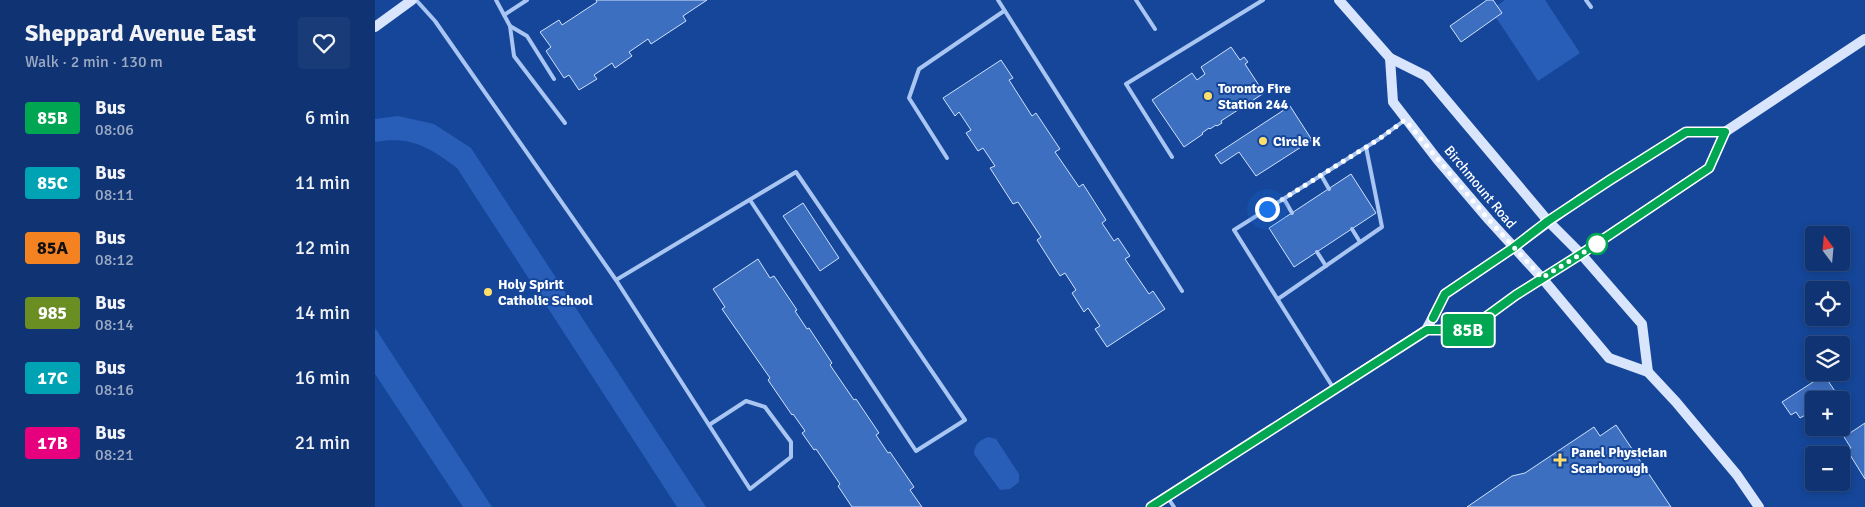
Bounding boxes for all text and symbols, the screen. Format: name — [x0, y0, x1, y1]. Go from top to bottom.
button: heart — [298, 17, 350, 69]
text: Sheppard Avenue East — [25, 18, 256, 48]
text: Walk · 2 min · 130 m — [25, 52, 163, 72]
place label: Toronto Fire Station 244 — [1218, 80, 1291, 113]
marker: Toronto Fire Station 244 — [1202, 90, 1214, 102]
text: Bus — [95, 96, 126, 120]
text: 6 min — [305, 106, 350, 130]
text: 85B — [37, 107, 68, 129]
text: 08:06 — [95, 120, 134, 140]
place label: Circle K — [1273, 133, 1321, 150]
marker: Circle K — [1257, 135, 1269, 147]
street label: Birchmount Road — [1440, 142, 1520, 232]
text: Bus — [95, 161, 126, 185]
text: 11 min — [295, 171, 350, 195]
text: 85C — [37, 172, 68, 194]
text: 08:11 — [95, 185, 134, 205]
your location — [1255, 197, 1280, 222]
text: Bus — [95, 226, 126, 250]
north arrow — [1805, 226, 1850, 271]
map controls — [1805, 226, 1850, 491]
unlabelled marker — [1586, 233, 1608, 255]
text: 12 min — [295, 236, 350, 260]
text: 85A — [37, 237, 68, 259]
text: 08:12 — [95, 250, 134, 270]
place label: Holy Spirit Catholic School — [498, 276, 594, 309]
button: locate — [1805, 281, 1850, 326]
marker: Holy Spirit Catholic School — [482, 286, 494, 298]
text: Bus — [95, 291, 126, 315]
text: 14 min — [295, 301, 350, 325]
text: 985 — [38, 302, 67, 324]
line badge: 85B — [1439, 314, 1497, 346]
text: 08:14 — [95, 315, 134, 335]
text: 85B — [1453, 319, 1483, 341]
button: layers — [1805, 336, 1850, 381]
text: Bus — [95, 356, 126, 380]
text: 16 min — [295, 366, 350, 390]
text: 17C — [37, 367, 68, 389]
text: 08:16 — [95, 380, 134, 400]
button: + — [1805, 391, 1850, 436]
text: Bus — [95, 421, 126, 445]
text: 21 min — [295, 431, 350, 455]
text: 17B — [37, 432, 68, 454]
place label: Panel Physician Scarborough — [1571, 444, 1667, 477]
text: 08:21 — [95, 445, 134, 465]
button: − — [1805, 446, 1850, 491]
marker: Panel Physician Scarborough — [1553, 453, 1567, 467]

